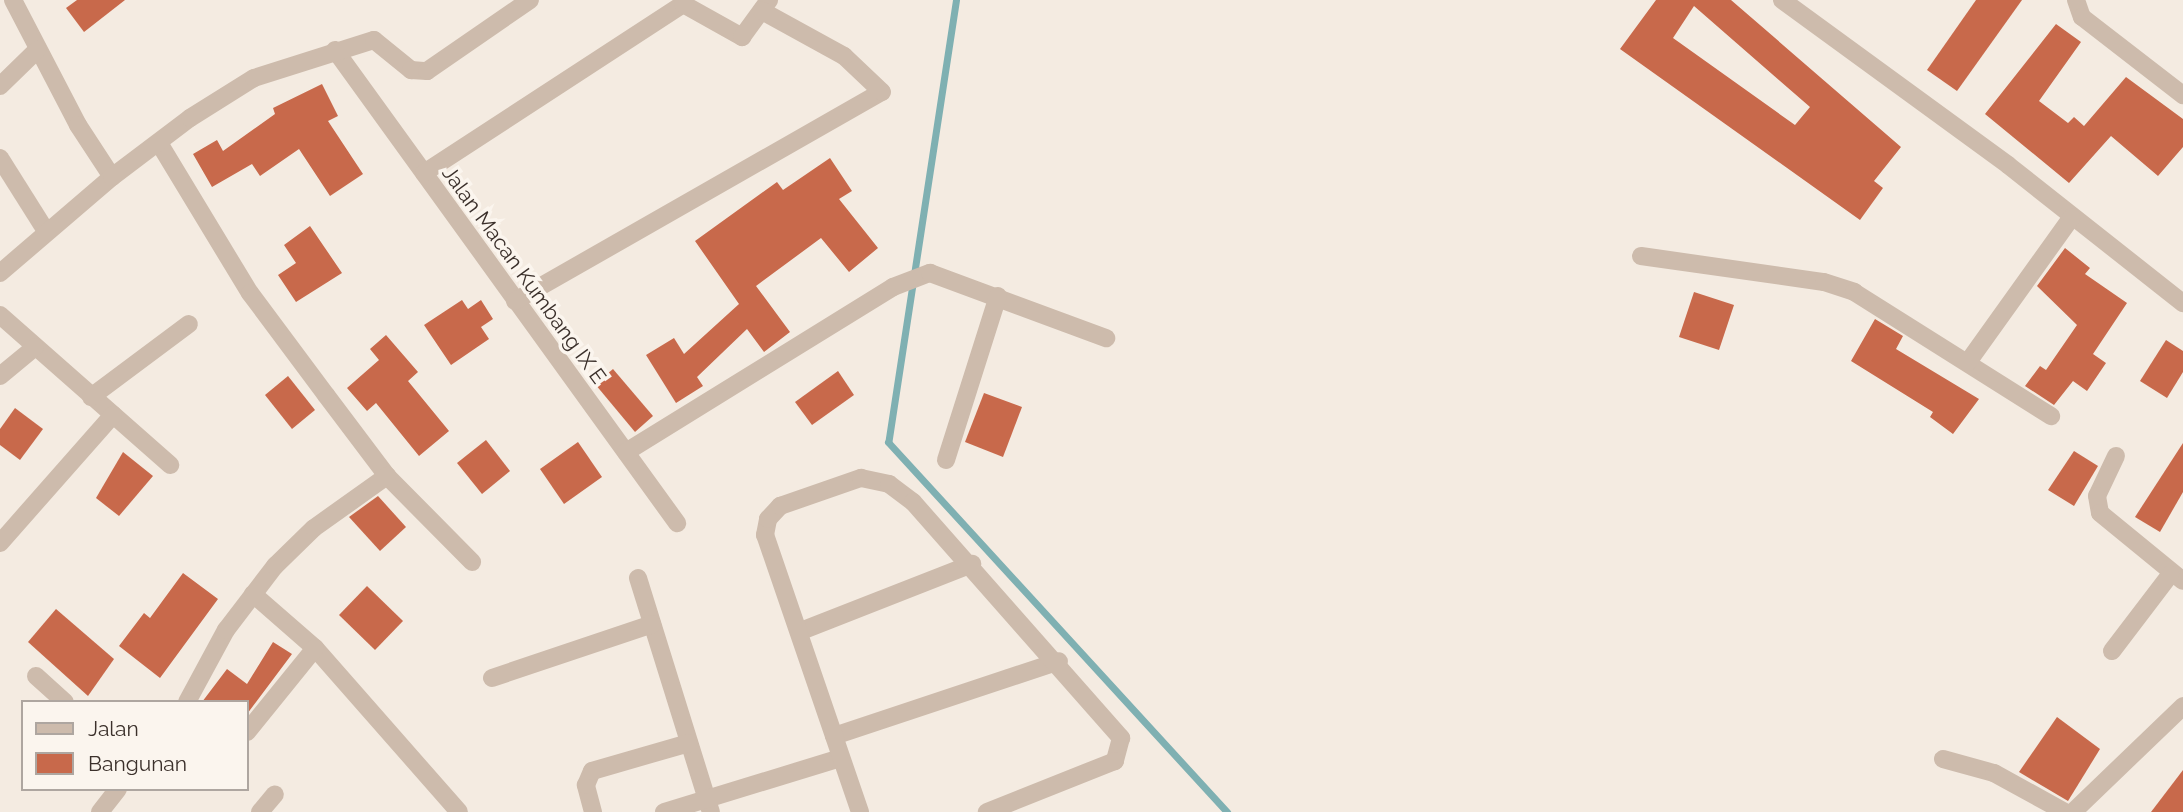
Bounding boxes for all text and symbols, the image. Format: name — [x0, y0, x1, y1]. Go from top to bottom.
street label: Jalan Macan Kumbang IX E — [437, 161, 611, 389]
legend — [21, 700, 248, 791]
text: Jalan — [88, 716, 139, 741]
text: Bangunan — [88, 751, 187, 776]

